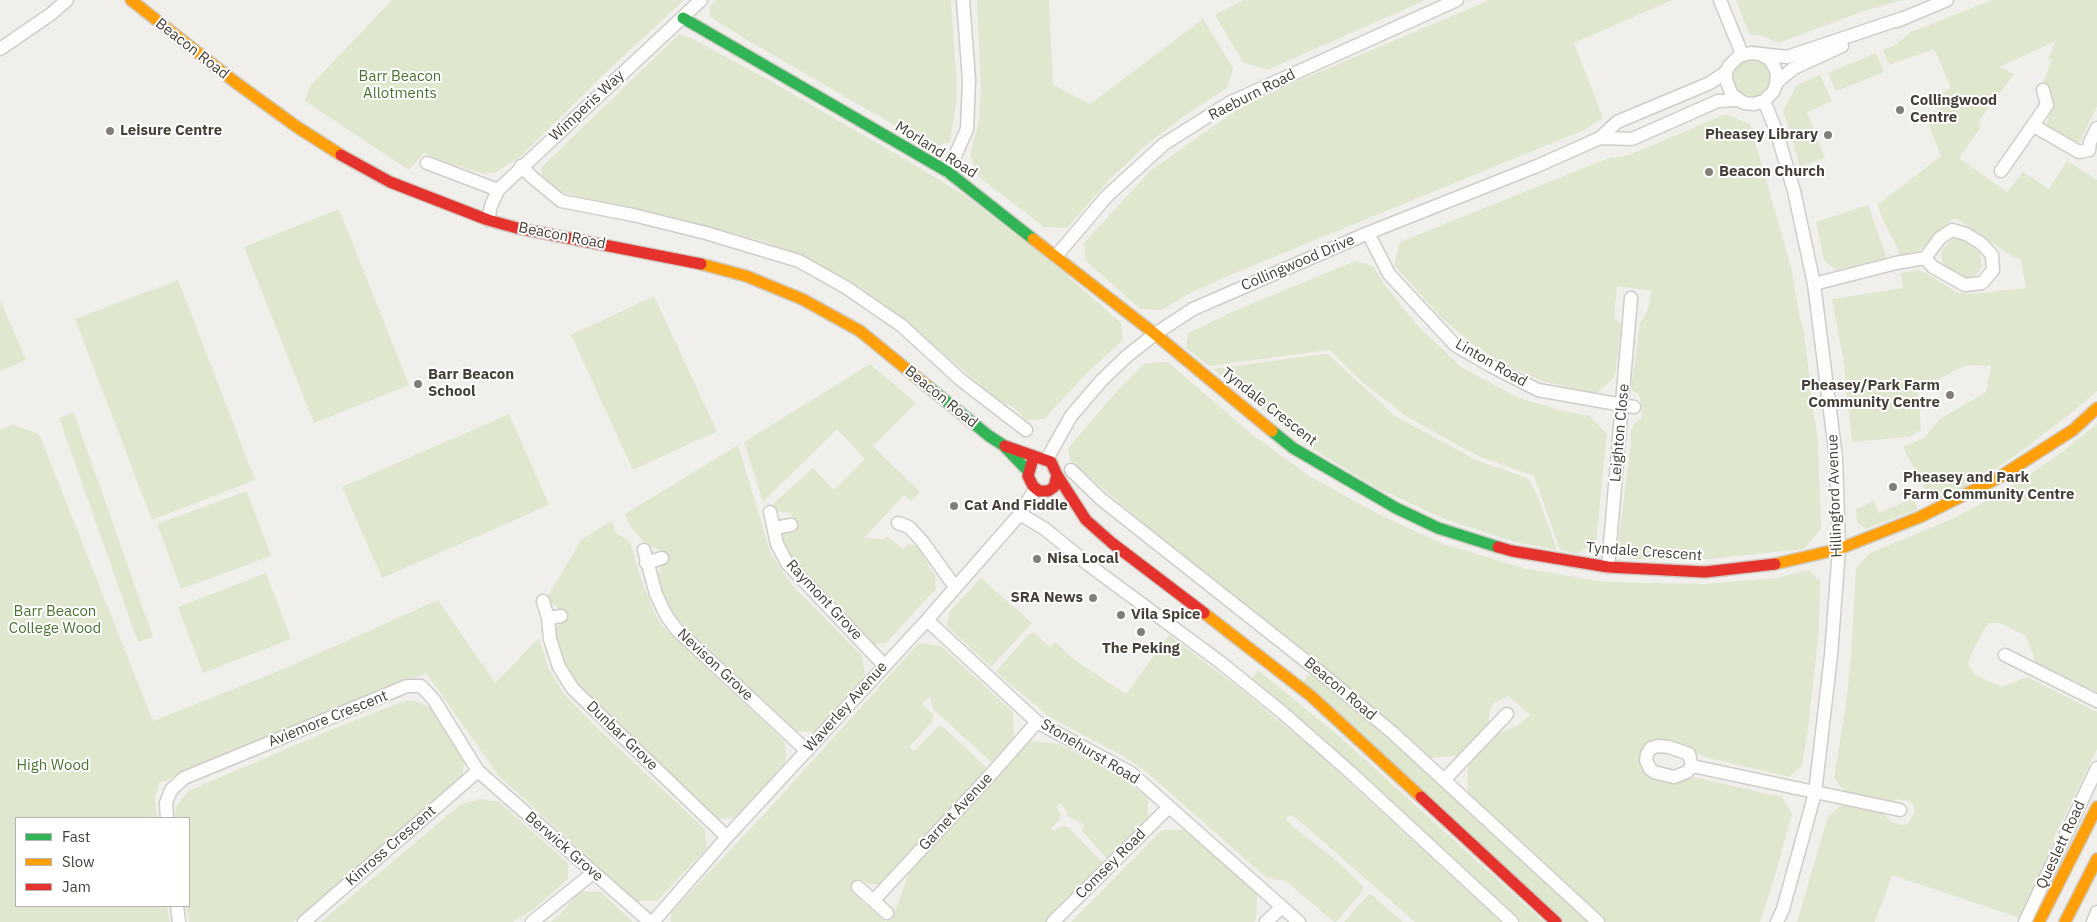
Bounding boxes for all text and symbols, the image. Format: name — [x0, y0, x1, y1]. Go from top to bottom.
street label: Beacon Road — [152, 15, 232, 83]
street label: Raeburn Road — [1206, 65, 1298, 125]
street label: Wimperis Way — [546, 67, 628, 145]
park label: Barr Beacon Allotments — [359, 68, 441, 103]
place label: Collingwood Centre — [1910, 92, 1997, 127]
marker: Collingwood Centre — [1894, 104, 1906, 116]
street label: Morland Road — [892, 118, 980, 182]
place label: Leisure Centre — [120, 122, 222, 140]
marker: Leisure Centre — [104, 125, 116, 137]
place label: Pheasey Library — [1705, 126, 1818, 144]
marker: Pheasey Library — [1822, 129, 1834, 141]
place label: Beacon Church — [1719, 163, 1825, 181]
marker: Beacon Church — [1703, 166, 1715, 178]
street label: Beacon Road — [517, 219, 607, 253]
street label: Collingwood Drive — [1239, 231, 1357, 295]
street label: Linton Road — [1452, 335, 1530, 391]
street label: Beacon Road — [901, 362, 981, 432]
street label: Tyndale Crescent — [1218, 364, 1320, 450]
place label: Barr Beacon School — [428, 366, 514, 401]
place label: Pheasey/Park Farm Community Centre — [1801, 377, 1940, 412]
marker: Barr Beacon School — [412, 378, 424, 390]
street label: Leighton Close — [1607, 383, 1633, 483]
marker: Pheasey/Park Farm Community Centre — [1944, 389, 1956, 401]
street label: Hillingford Avenue — [1824, 434, 1846, 558]
place label: Pheasey and Park Farm Community Centre — [1903, 469, 2075, 504]
marker: Pheasey and Park Farm Community Centre — [1887, 481, 1899, 493]
place label: Cat And Fiddle — [964, 497, 1068, 515]
marker: Cat And Fiddle — [948, 500, 960, 512]
street label: Tyndale Crescent — [1585, 539, 1703, 565]
place label: Nisa Local — [1047, 550, 1119, 568]
marker: Nisa Local — [1031, 553, 1043, 565]
street label: Raymont Grove — [782, 556, 866, 644]
place label: SRA News — [1010, 589, 1083, 607]
marker: SRA News — [1087, 592, 1099, 604]
park label: Barr Beacon College Wood — [9, 603, 101, 638]
place label: Vila Spice — [1131, 606, 1201, 624]
marker: Vila Spice — [1115, 609, 1127, 621]
street label: Nevison Grove — [673, 625, 757, 705]
marker: The Peking — [1135, 626, 1147, 638]
place label: The Peking — [1102, 640, 1180, 658]
street label: Beacon Road — [1300, 654, 1380, 724]
street label: Waverley Avenue — [801, 658, 891, 756]
street label: Aviemore Crescent — [266, 687, 390, 751]
street label: Dunbar Grove — [582, 697, 662, 775]
street label: Stonehurst Road — [1037, 715, 1143, 789]
park label: High Wood — [17, 757, 89, 775]
street label: Garnet Avenue — [915, 769, 997, 855]
street label: Queslett Road — [2033, 798, 2089, 892]
street label: Kinross Crescent — [342, 802, 440, 890]
street label: Berwick Grove — [521, 808, 607, 886]
legend — [15, 817, 190, 907]
street label: Comsey Road — [1072, 825, 1150, 903]
text: Fast — [62, 827, 90, 846]
text: Slow — [62, 852, 95, 871]
text: Jam — [62, 877, 91, 896]

